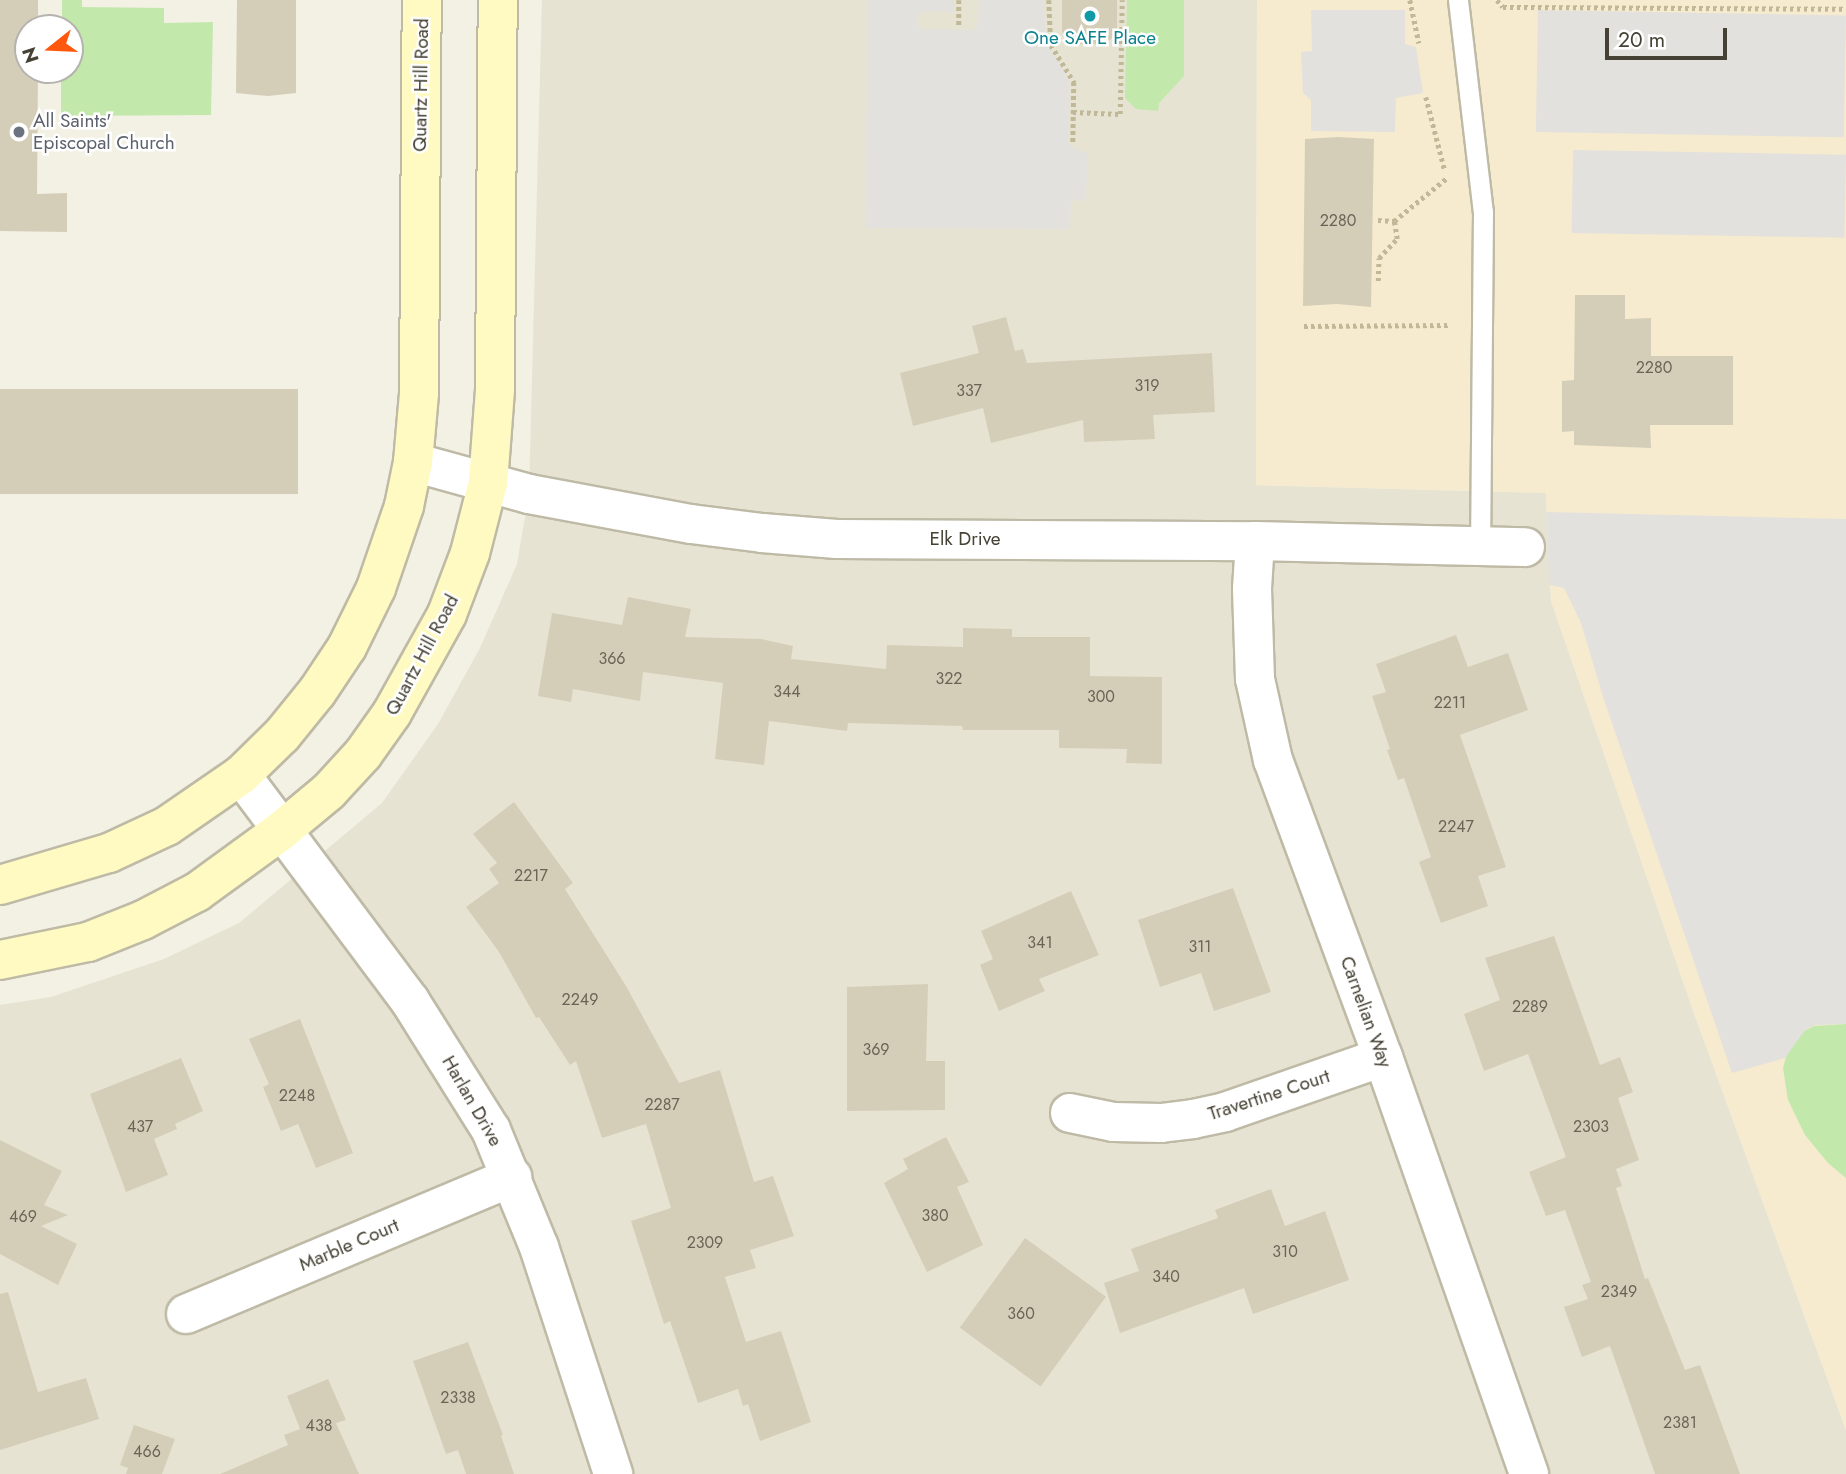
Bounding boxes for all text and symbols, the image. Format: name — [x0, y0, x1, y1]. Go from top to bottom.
marker: One SAFE Place — [1082, 8, 1098, 24]
north arrow — [14, 14, 84, 84]
scale bar — [1608, 14, 1730, 58]
street label: Quartz Hill Road — [408, 18, 434, 152]
text: 20 m — [1618, 25, 1665, 55]
place label: One SAFE Place — [1024, 27, 1156, 49]
text: N — [15, 44, 46, 66]
place label: All Saints' Episcopal Church — [33, 110, 175, 154]
marker: All Saints' Episcopal Church — [11, 124, 27, 140]
house number: 2280 — [1320, 211, 1356, 231]
house number: 2280 — [1636, 358, 1672, 378]
house number: 319 — [1134, 376, 1160, 396]
house number: 337 — [956, 381, 982, 401]
street label: Elk Drive — [929, 528, 1001, 550]
street label: Quartz Hill Road — [381, 591, 463, 719]
house number: 366 — [598, 649, 626, 669]
house number: 322 — [936, 669, 962, 689]
house number: 344 — [773, 682, 801, 702]
house number: 300 — [1087, 687, 1115, 707]
house number: 2211 — [1434, 693, 1466, 713]
house number: 2247 — [1438, 817, 1474, 837]
house number: 2217 — [514, 866, 548, 886]
house number: 341 — [1027, 933, 1053, 953]
house number: 311 — [1188, 937, 1212, 957]
street label: Carnelian Way — [1335, 953, 1397, 1071]
house number: 2249 — [562, 990, 598, 1010]
house number: 2289 — [1512, 997, 1548, 1017]
house number: 369 — [862, 1040, 890, 1060]
street label: Harlan Drive — [437, 1052, 507, 1150]
street label: Travertine Court — [1205, 1065, 1333, 1125]
house number: 2248 — [279, 1086, 315, 1106]
house number: 2287 — [644, 1095, 680, 1115]
house number: 437 — [127, 1117, 153, 1137]
house number: 2303 — [1573, 1117, 1609, 1137]
house number: 380 — [921, 1206, 949, 1226]
house number: 469 — [9, 1207, 37, 1227]
street label: Marble Court — [296, 1214, 402, 1276]
house number: 2309 — [687, 1233, 723, 1253]
house number: 310 — [1272, 1242, 1298, 1262]
house number: 340 — [1152, 1267, 1180, 1287]
house number: 2349 — [1601, 1282, 1637, 1302]
house number: 360 — [1007, 1304, 1035, 1324]
house number: 2338 — [440, 1388, 476, 1408]
house number: 2381 — [1663, 1413, 1697, 1433]
house number: 438 — [306, 1416, 332, 1436]
house number: 466 — [133, 1442, 161, 1462]

